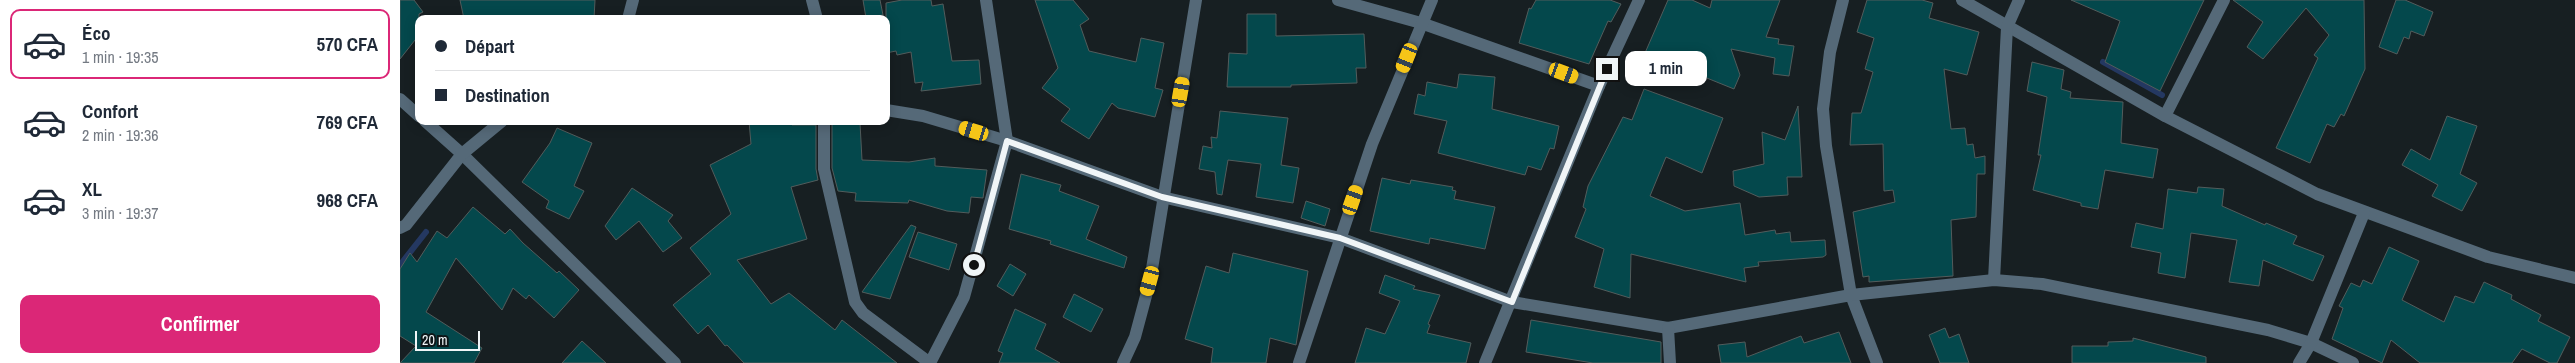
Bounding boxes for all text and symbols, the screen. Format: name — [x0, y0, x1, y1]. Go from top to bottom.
text: Éco — [82, 20, 111, 46]
icon: car — [22, 22, 67, 67]
text: 570 CFA — [317, 31, 378, 57]
text: Départ — [465, 33, 514, 59]
car — [1394, 41, 1419, 75]
text: 1 min · 19:35 — [82, 46, 159, 68]
callout: 1 min — [1624, 52, 1707, 86]
text: 1 min — [1649, 57, 1683, 79]
route end — [1596, 58, 1618, 80]
car — [1547, 61, 1580, 85]
car — [1171, 76, 1190, 108]
text: Destination — [465, 82, 550, 108]
text: Confort — [82, 98, 138, 124]
icon: car — [22, 100, 67, 145]
text: 769 CFA — [317, 109, 378, 135]
car — [957, 119, 990, 143]
text: 2 min · 19:36 — [82, 124, 159, 146]
text: XL — [82, 176, 102, 202]
icon: car — [22, 178, 67, 223]
car — [1341, 183, 1364, 217]
text: 968 CFA — [317, 187, 378, 213]
text: 3 min · 19:37 — [82, 202, 159, 224]
route start — [963, 254, 985, 276]
car — [1138, 265, 1161, 297]
button: Confirmer — [20, 295, 380, 353]
scale bar — [415, 328, 480, 351]
text: 20 m — [422, 331, 448, 349]

